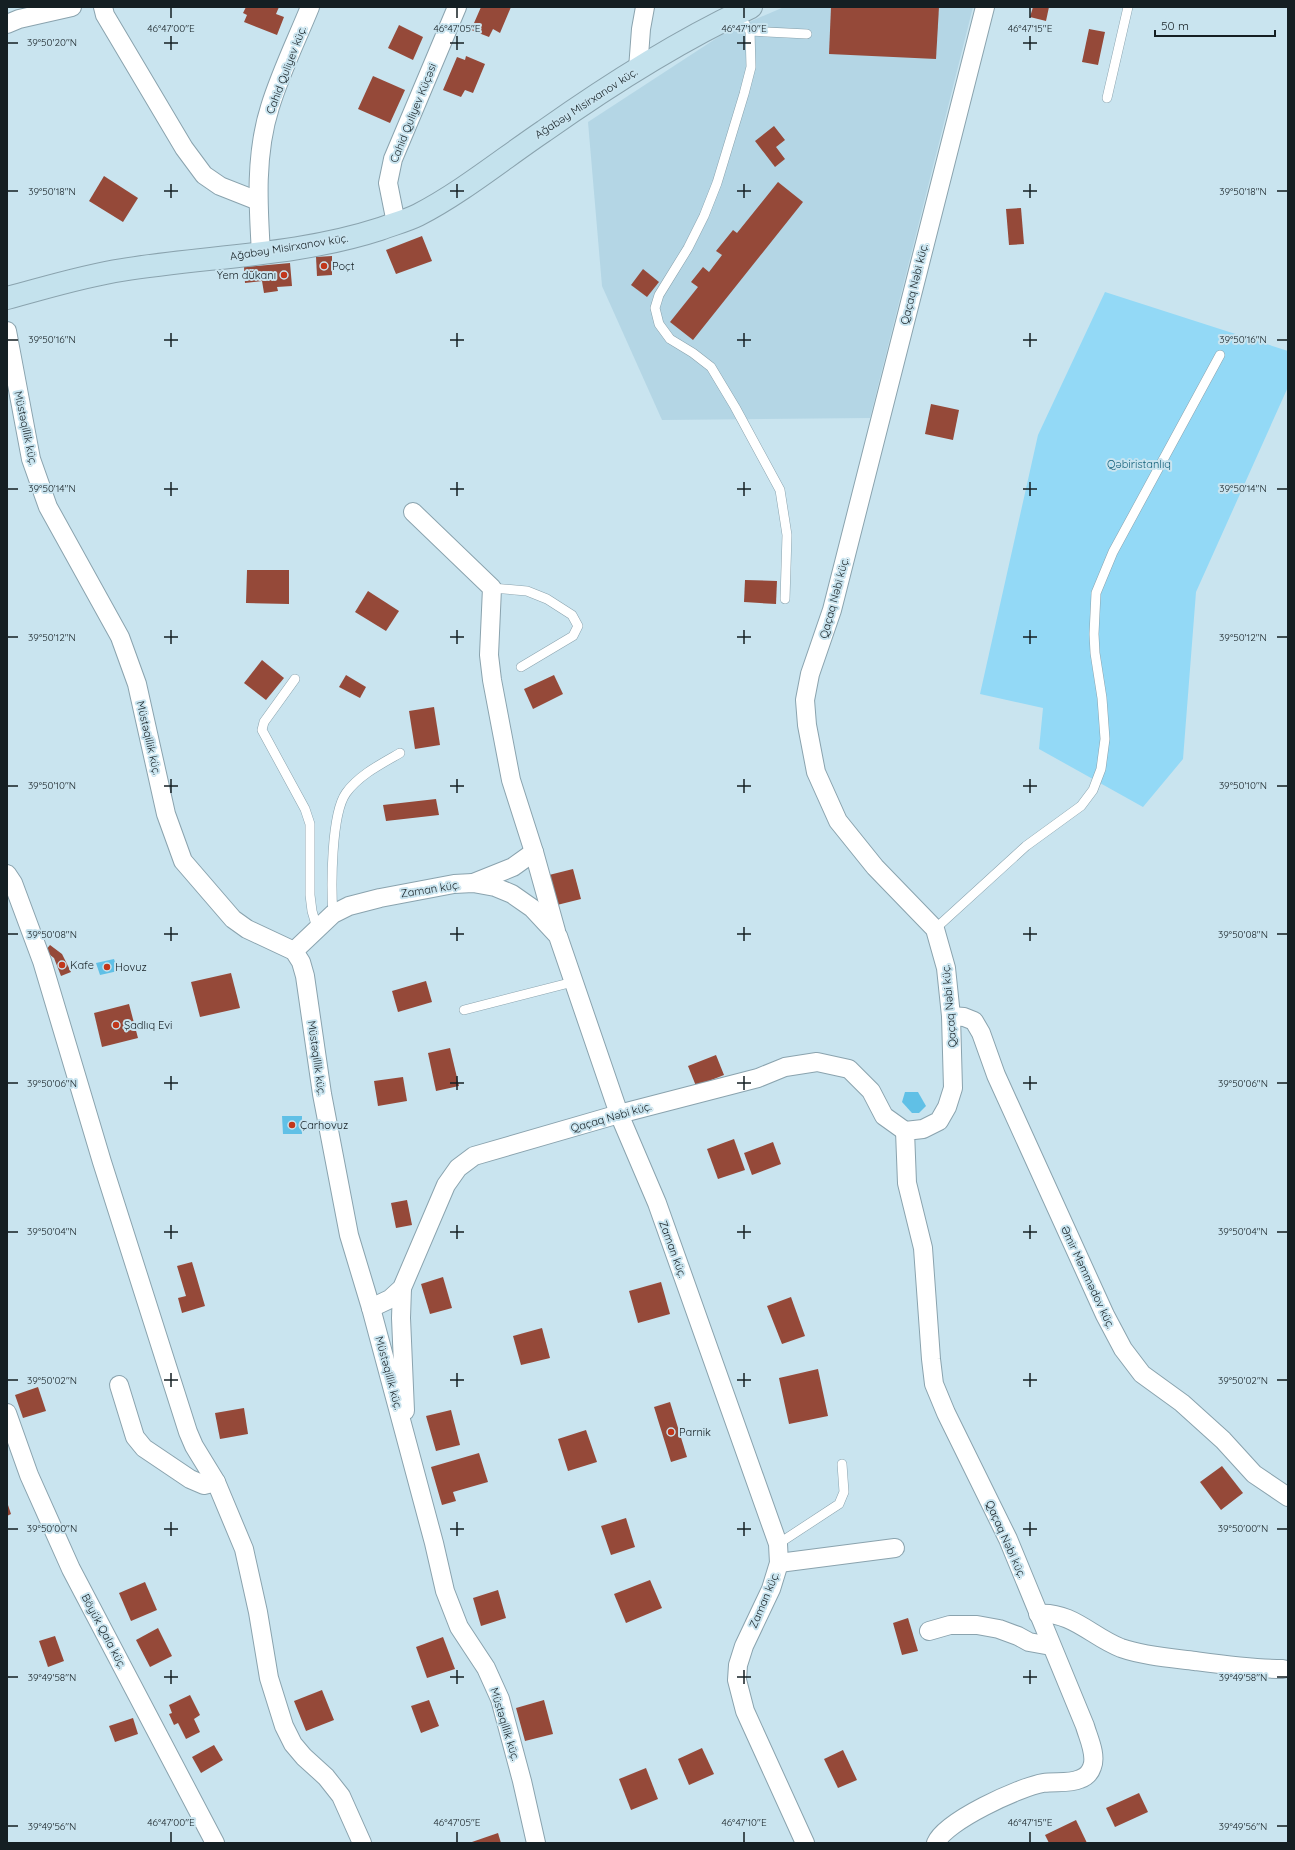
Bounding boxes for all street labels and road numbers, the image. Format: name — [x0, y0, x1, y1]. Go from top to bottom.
street label: Cahid Quliyev küç. — [263, 24, 309, 116]
street label: Cahid Quliyev Küçəsi — [387, 61, 439, 165]
street label: Ağabəy Misirxanov küç. — [532, 65, 640, 141]
street label: Ağabəy Misirxanov küç. — [229, 231, 349, 263]
street label: Qaçaq Nəbi küç. — [897, 242, 931, 326]
street label: Müstəqillik küç. — [11, 390, 41, 466]
street label: Qaçaq Nəbi küç. — [816, 556, 852, 640]
street label: Müstəqillik küç. — [134, 700, 164, 776]
street label: Zaman küç. — [399, 877, 461, 901]
street label: Qaçaq Nəbi küç. — [938, 964, 960, 1048]
street label: Müstəqillik küç. — [305, 1020, 329, 1096]
street label: Qaçaq Nəbi küç. — [569, 1099, 653, 1135]
street label: Zaman küç. — [656, 1219, 690, 1279]
street label: Əmir Məmmədov küç. — [1058, 1224, 1118, 1330]
street label: Müstəqillik küç. — [372, 1335, 406, 1411]
street label: Qaçaq Nəbi küç. — [983, 1498, 1029, 1580]
street label: Zaman küç. — [746, 1570, 782, 1630]
street label: Böyük Qala küç. — [78, 1591, 130, 1671]
street label: Müstəqillik küç. — [487, 1686, 523, 1762]

